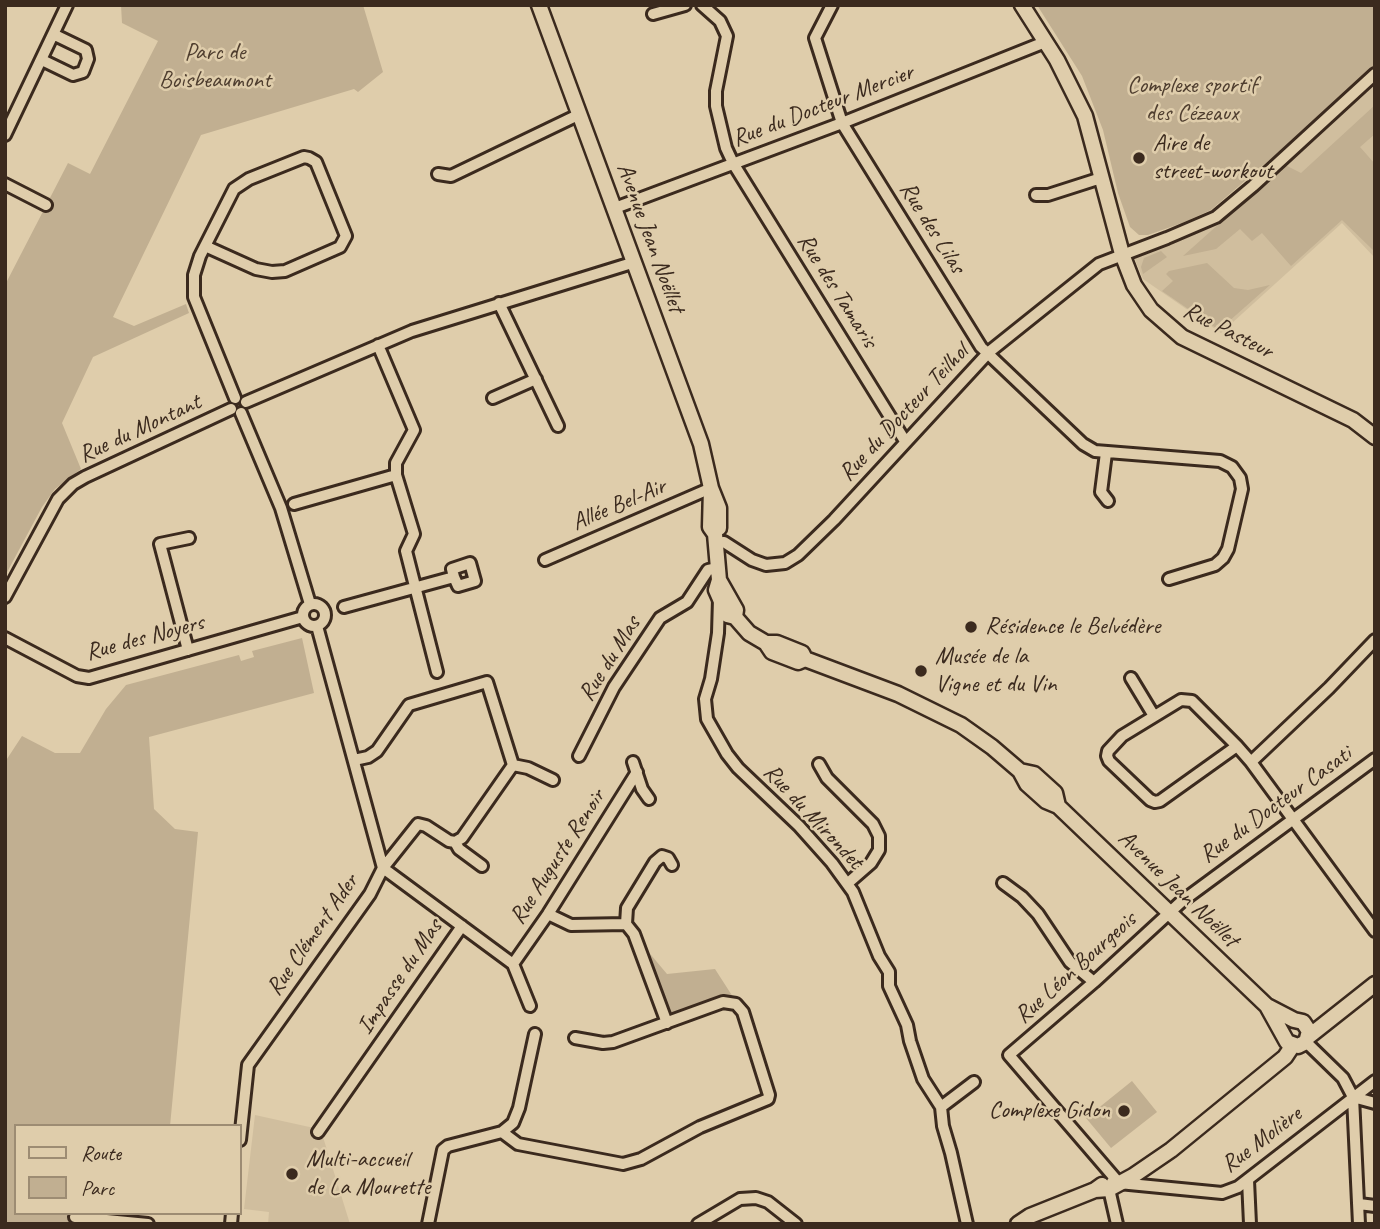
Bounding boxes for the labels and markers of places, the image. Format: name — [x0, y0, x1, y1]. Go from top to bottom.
place label: Aire de street-workout — [1153, 130, 1273, 186]
marker: Aire de street-workout — [1131, 150, 1147, 166]
place label: Résidence le Belvédère — [985, 613, 1160, 641]
marker: Résidence le Belvédère — [963, 619, 979, 635]
place label: Musée de la Vigne et du Vin — [935, 643, 1057, 699]
marker: Musée de la Vigne et du Vin — [913, 663, 929, 679]
place label: Complexe Gidon — [989, 1097, 1110, 1125]
marker: Complexe Gidon — [1116, 1103, 1132, 1119]
place label: Multi-accueil de La Mourette — [306, 1146, 430, 1202]
marker: Multi-accueil de La Mourette — [284, 1166, 300, 1182]

